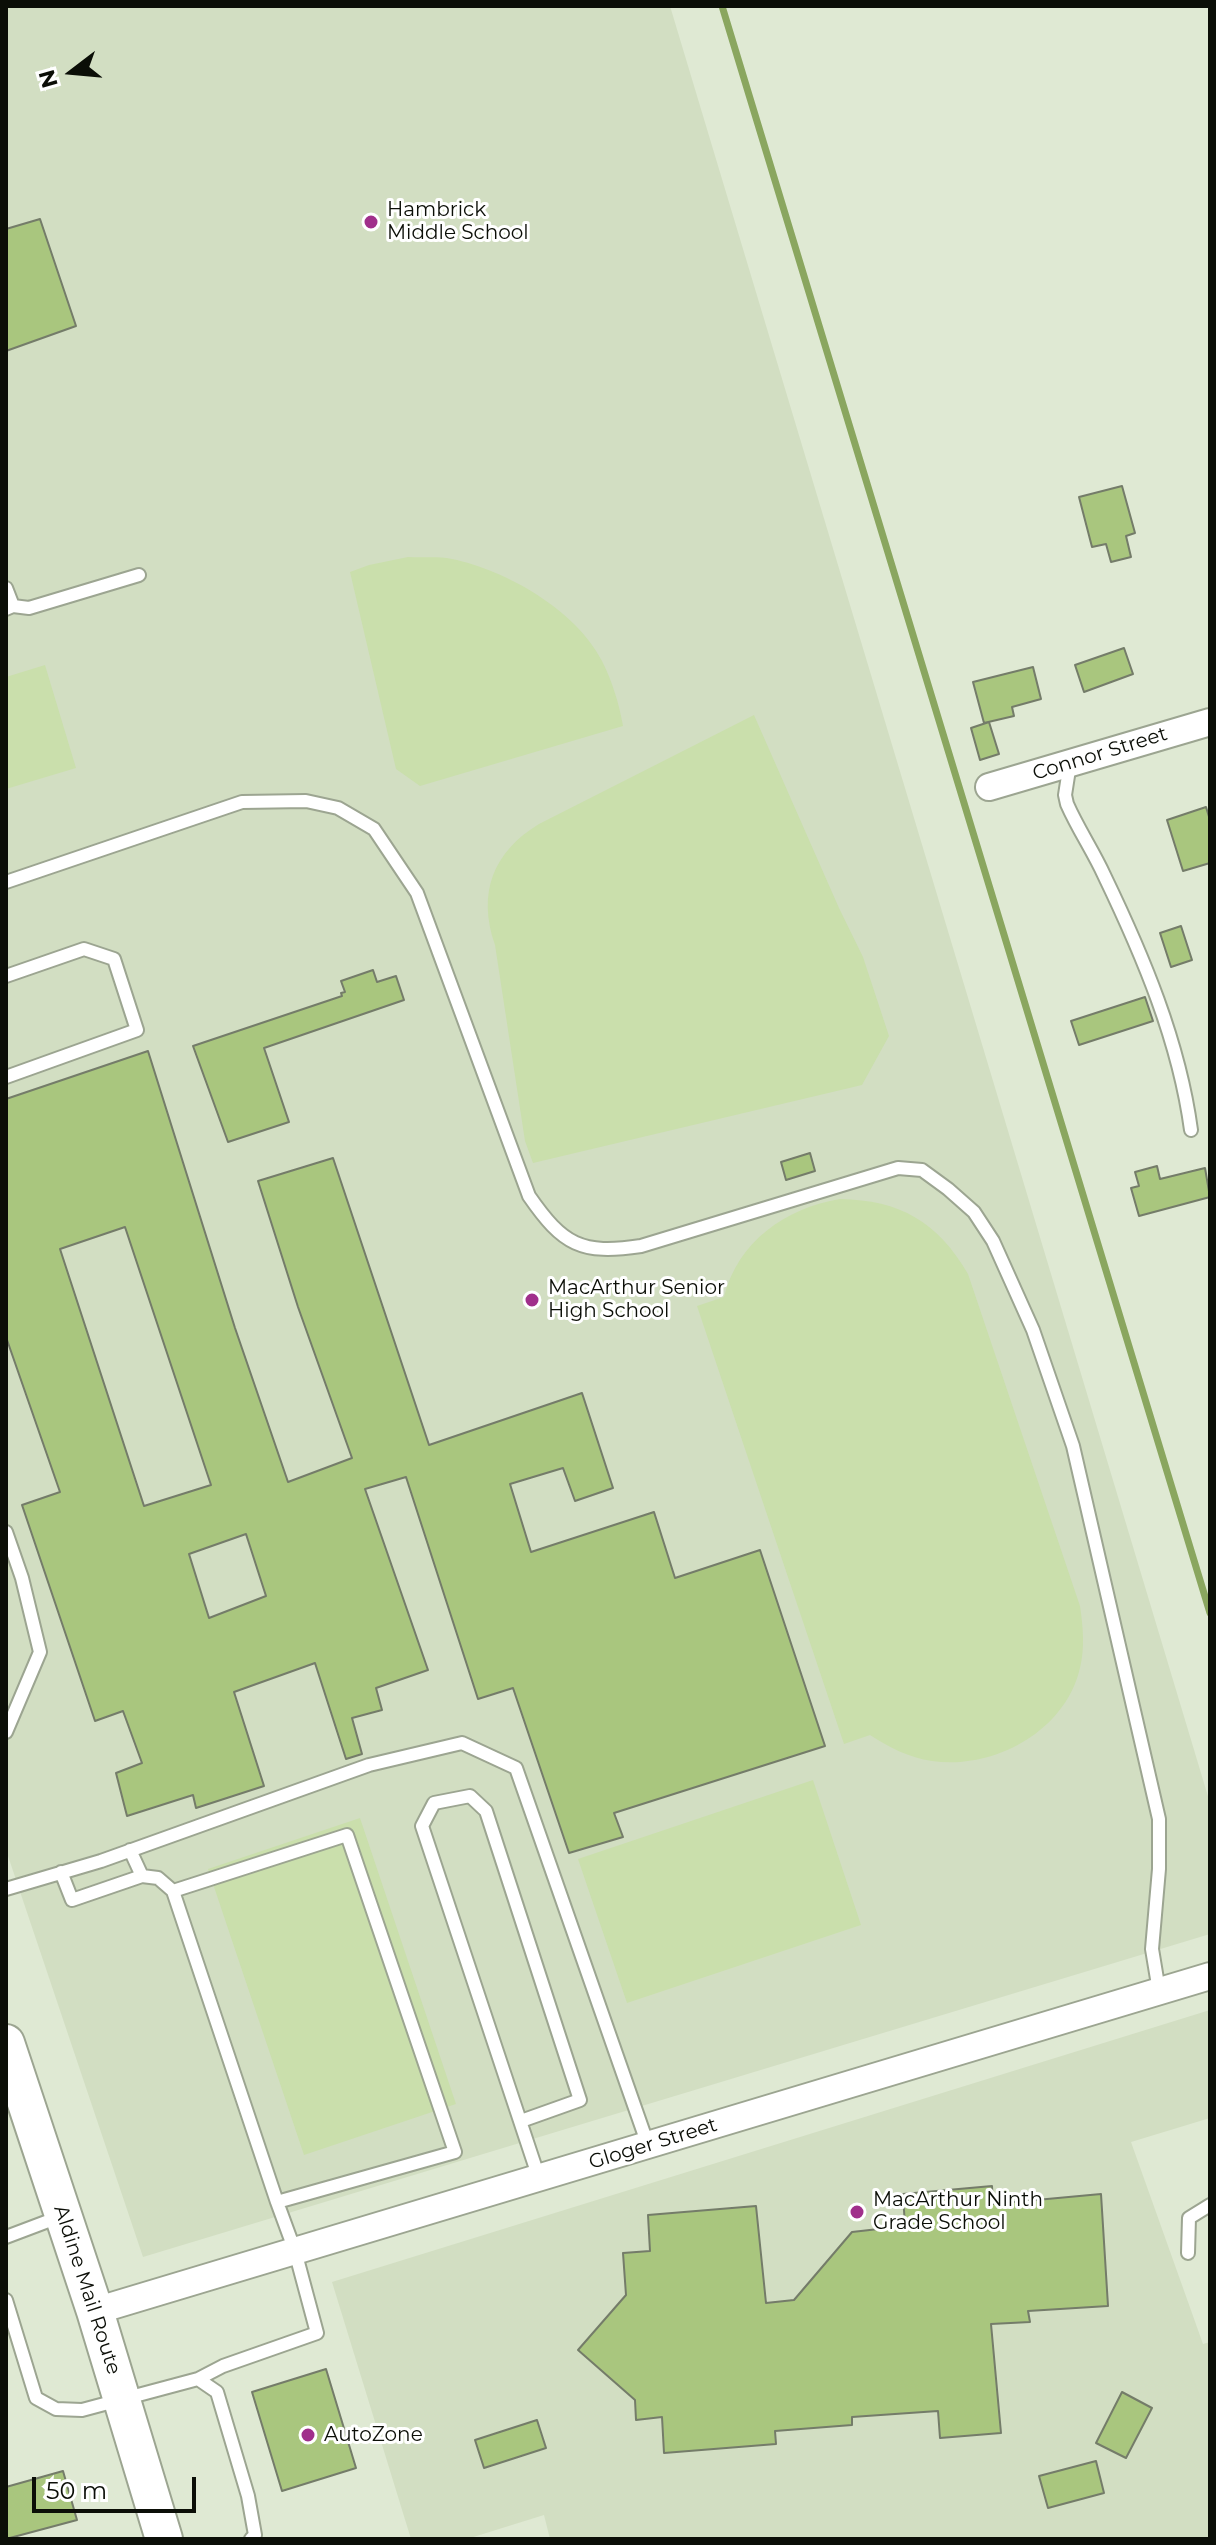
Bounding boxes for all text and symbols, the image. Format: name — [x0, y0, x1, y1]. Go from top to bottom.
north arrow — [32, 32, 112, 112]
text: N — [33, 66, 64, 91]
place label: Hambrick Middle School — [387, 198, 529, 245]
marker: Hambrick Middle School — [362, 213, 380, 231]
street label: Connor Street — [1030, 722, 1170, 786]
place label: MacArthur Senior High School — [548, 1276, 725, 1323]
marker: MacArthur Senior High School — [523, 1291, 541, 1309]
street label: Gloger Street — [586, 2113, 720, 2175]
place label: MacArthur Ninth Grade School — [873, 2188, 1043, 2235]
street label: Aldine Mail Route — [48, 2202, 126, 2378]
marker: MacArthur Ninth Grade School — [848, 2203, 866, 2221]
place label: AutoZone — [324, 2423, 423, 2447]
marker: AutoZone — [299, 2426, 317, 2444]
scale bar — [36, 2461, 200, 2511]
text: 50 m — [46, 2476, 107, 2505]

